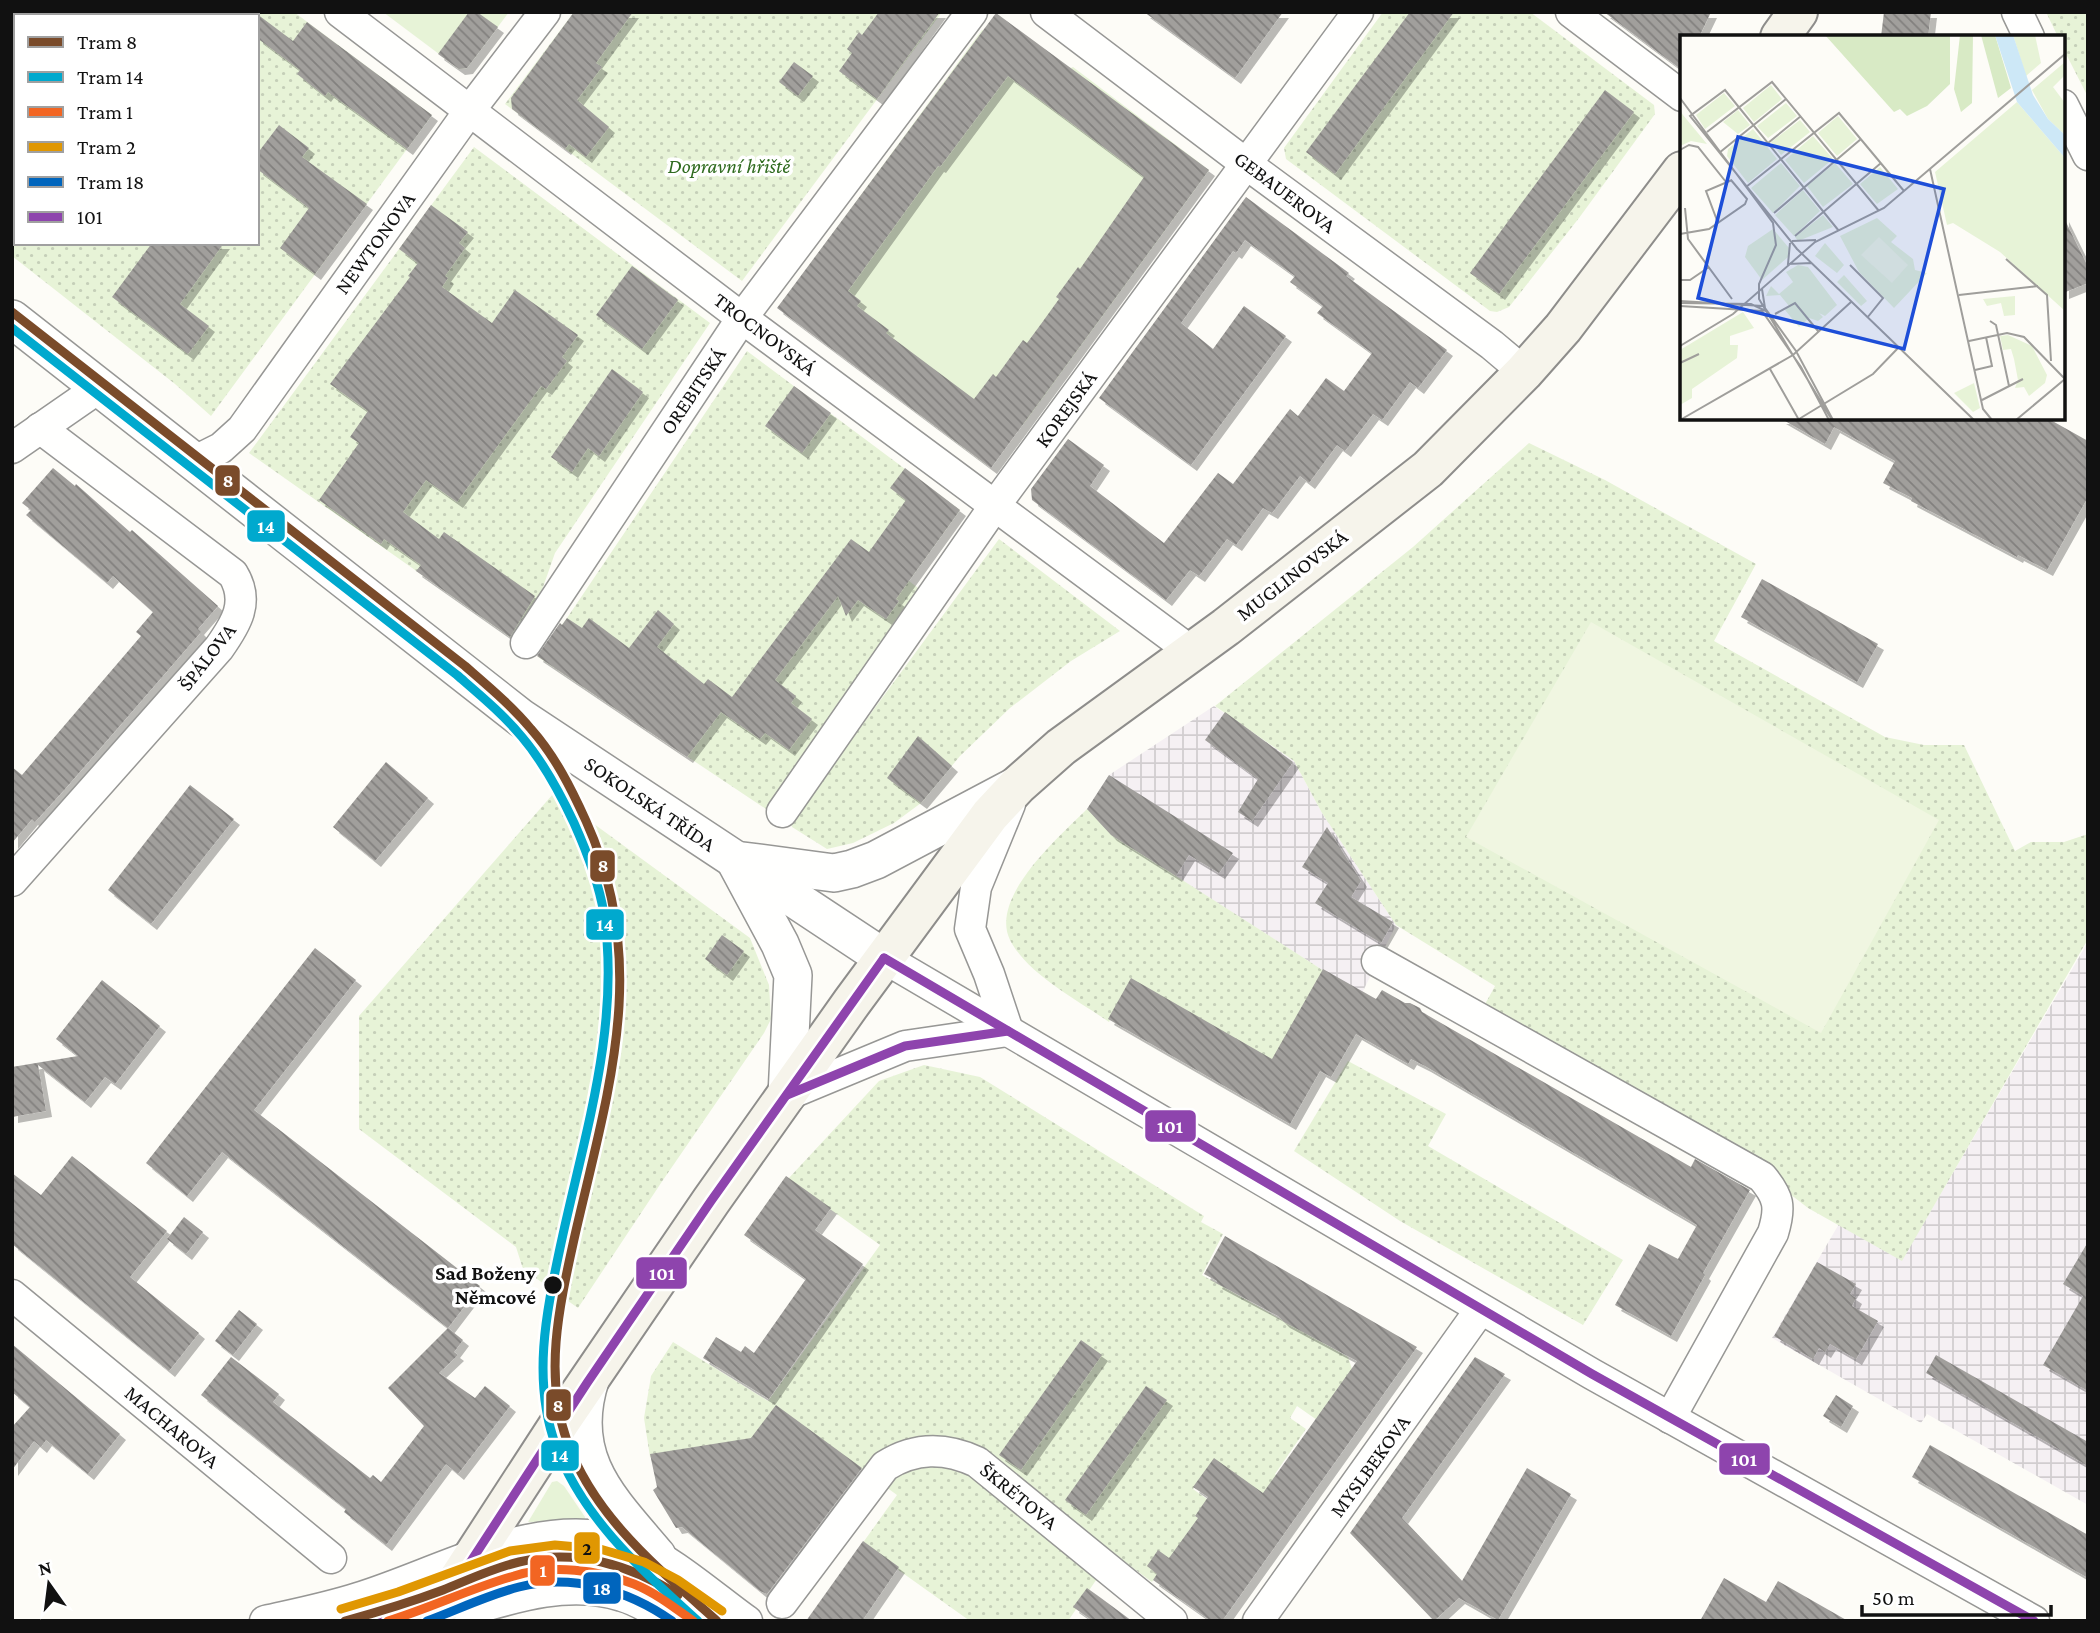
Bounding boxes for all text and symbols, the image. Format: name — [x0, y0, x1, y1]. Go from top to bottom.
legend — [14, 14, 259, 245]
text: Tram 8 — [77, 30, 137, 54]
inset map — [1680, 35, 2065, 420]
text: Tram 14 — [77, 65, 144, 89]
text: Tram 1 — [77, 100, 133, 124]
text: Tram 2 — [77, 135, 136, 159]
street label: GEBAUEROVA — [1229, 146, 1341, 238]
park label: Dopravní hřiště — [668, 154, 791, 178]
text: Tram 18 — [77, 170, 144, 194]
street label: NEWTONOVA — [330, 187, 420, 299]
text: 101 — [77, 205, 103, 229]
street label: TROCNOVSKÁ — [709, 288, 821, 380]
street label: OREBITSKÁ — [655, 343, 731, 439]
street label: KOREJSKÁ — [1030, 366, 1102, 452]
line badge: 8 — [214, 464, 241, 497]
text: 8 — [222, 470, 234, 491]
line badge: 14 — [246, 509, 286, 543]
text: 14 — [257, 516, 275, 537]
street label: MUGLINOVSKÁ — [1232, 524, 1352, 626]
street label: ŠPÁLOVA — [173, 618, 241, 695]
street label: SOKOLSKÁ TŘÍDA — [580, 751, 720, 857]
line badge: 8 — [589, 849, 616, 883]
text: 8 — [597, 855, 609, 876]
line badge: 14 — [585, 908, 625, 941]
text: 14 — [596, 914, 614, 935]
line badge: 101 — [1144, 1109, 1197, 1143]
text: 101 — [1157, 1116, 1183, 1137]
line badge: 101 — [635, 1256, 688, 1290]
place label: Sad Boženy Němcové — [435, 1261, 537, 1309]
text: 101 — [649, 1263, 675, 1284]
marker: Sad Boženy Němcové — [542, 1274, 564, 1296]
street label: MACHAROVA — [120, 1381, 224, 1473]
line badge: 8 — [545, 1388, 572, 1422]
text: 8 — [552, 1395, 564, 1416]
street label: MYSLBEKOVA — [1325, 1410, 1415, 1522]
line badge: 14 — [540, 1439, 580, 1472]
line badge: 101 — [1718, 1442, 1771, 1476]
text: 14 — [551, 1445, 569, 1466]
text: 101 — [1731, 1449, 1757, 1470]
street label: ŠKRÉTOVA — [975, 1457, 1063, 1535]
line badge: 2 — [573, 1531, 601, 1565]
text: 2 — [582, 1538, 592, 1559]
north arrow — [14, 1549, 84, 1619]
line badge: 1 — [529, 1554, 556, 1587]
text: N — [36, 1556, 54, 1580]
text: 1 — [539, 1560, 547, 1581]
line badge: 18 — [582, 1571, 622, 1605]
scale bar — [1862, 1574, 2051, 1618]
text: 18 — [593, 1578, 611, 1599]
text: 50 m — [1872, 1586, 1915, 1610]

